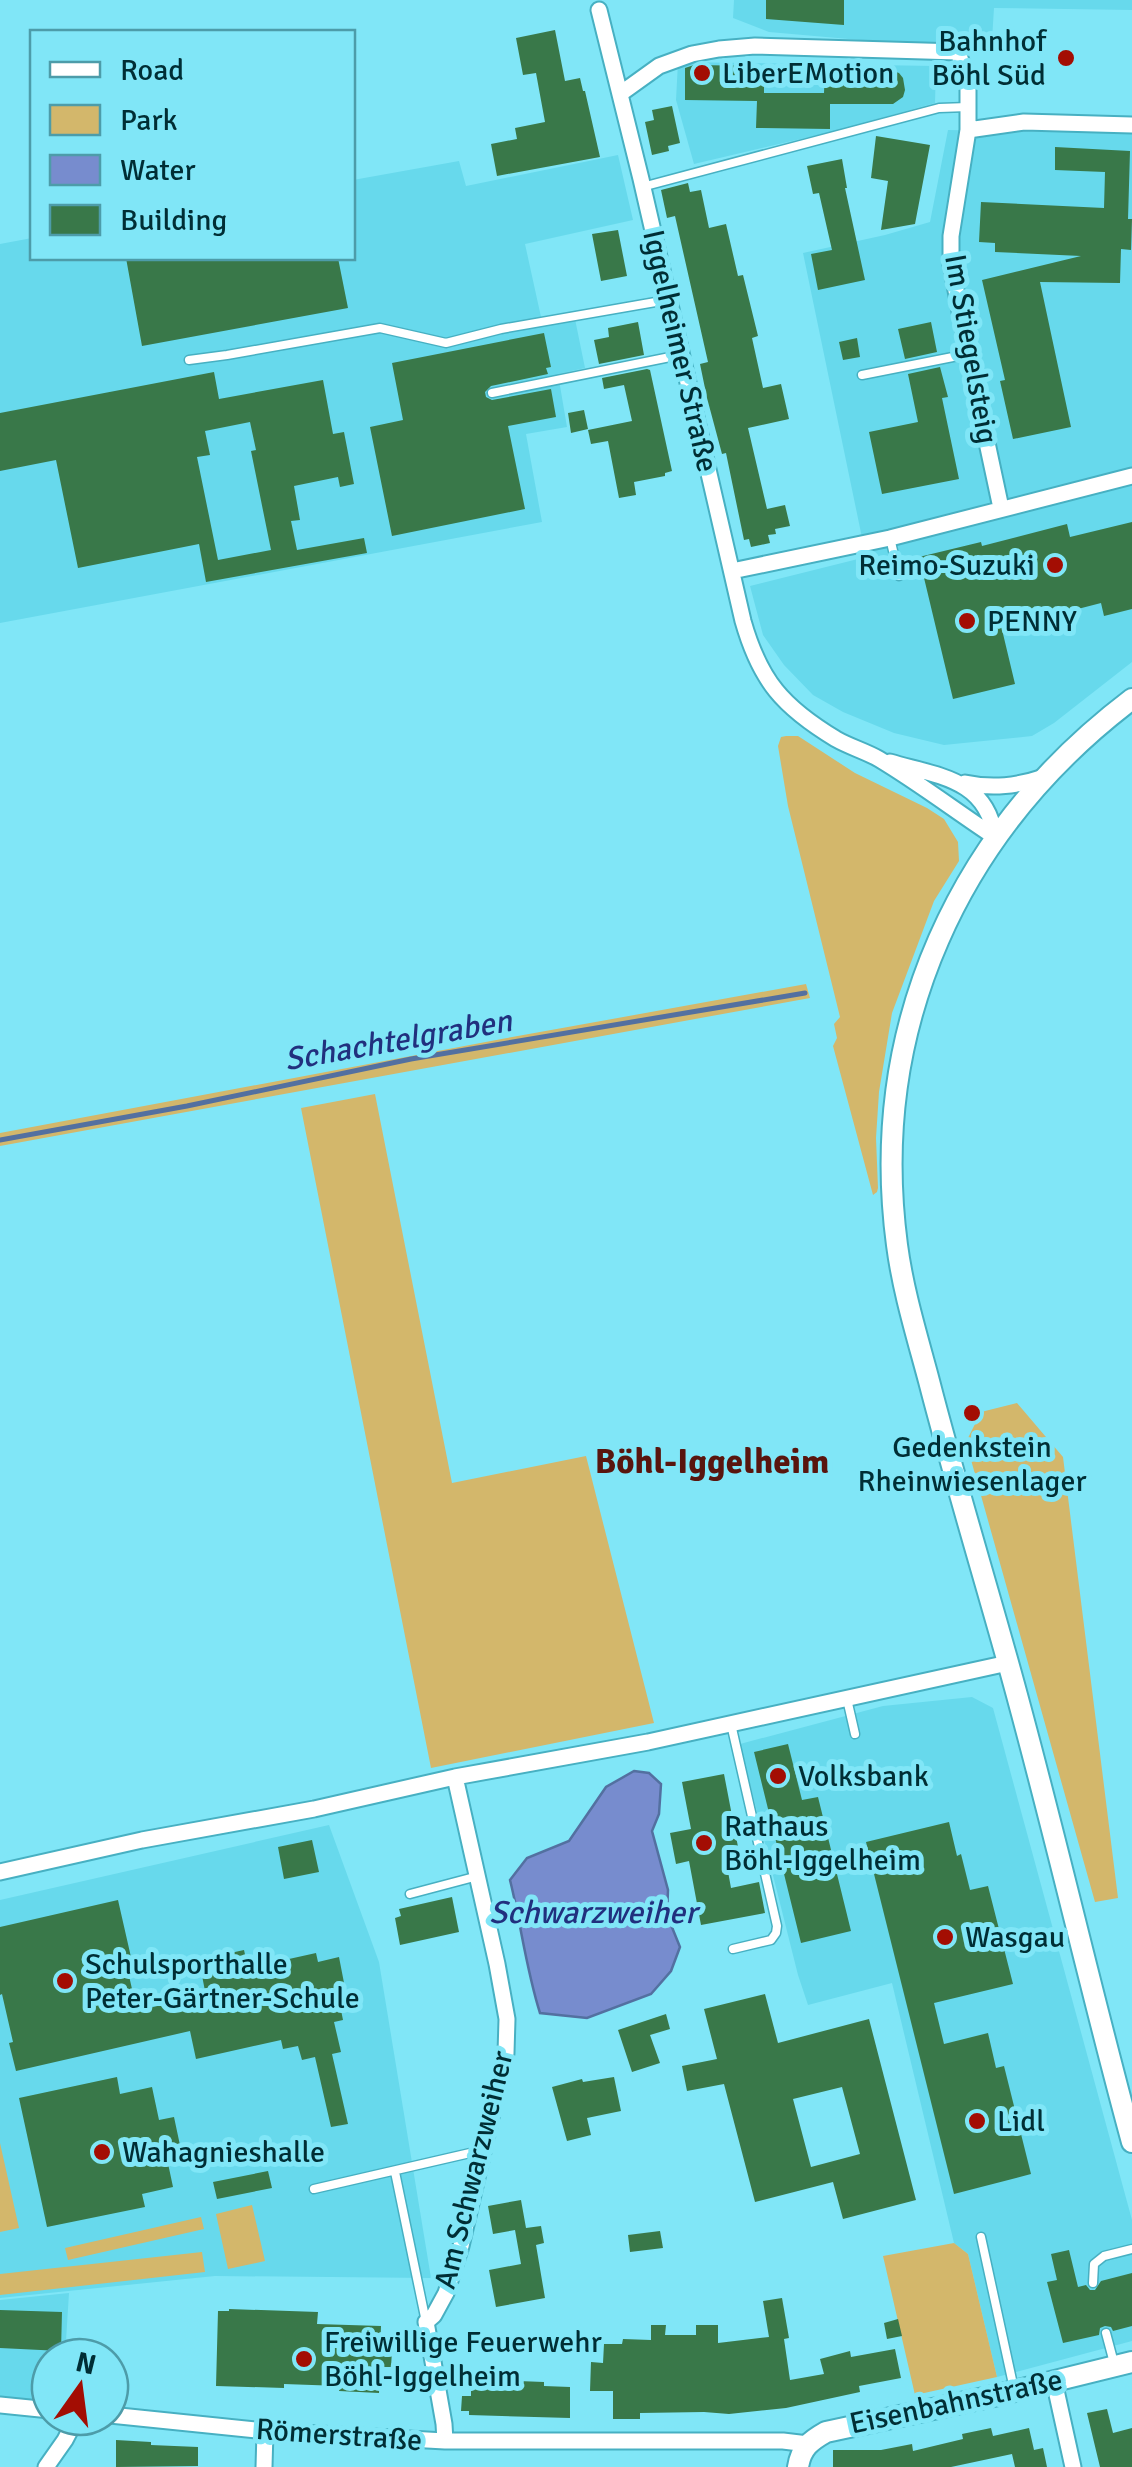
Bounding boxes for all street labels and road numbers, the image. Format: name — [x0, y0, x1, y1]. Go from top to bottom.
street label: Iggelheimer Straße — [634, 226, 726, 476]
street label: Im Stiegelsteig — [936, 251, 1006, 447]
street label: Am Schwarzweiher — [427, 2047, 521, 2293]
street label: Eisenbahnstraße — [846, 2361, 1066, 2443]
street label: Römerstraße — [255, 2411, 423, 2459]

